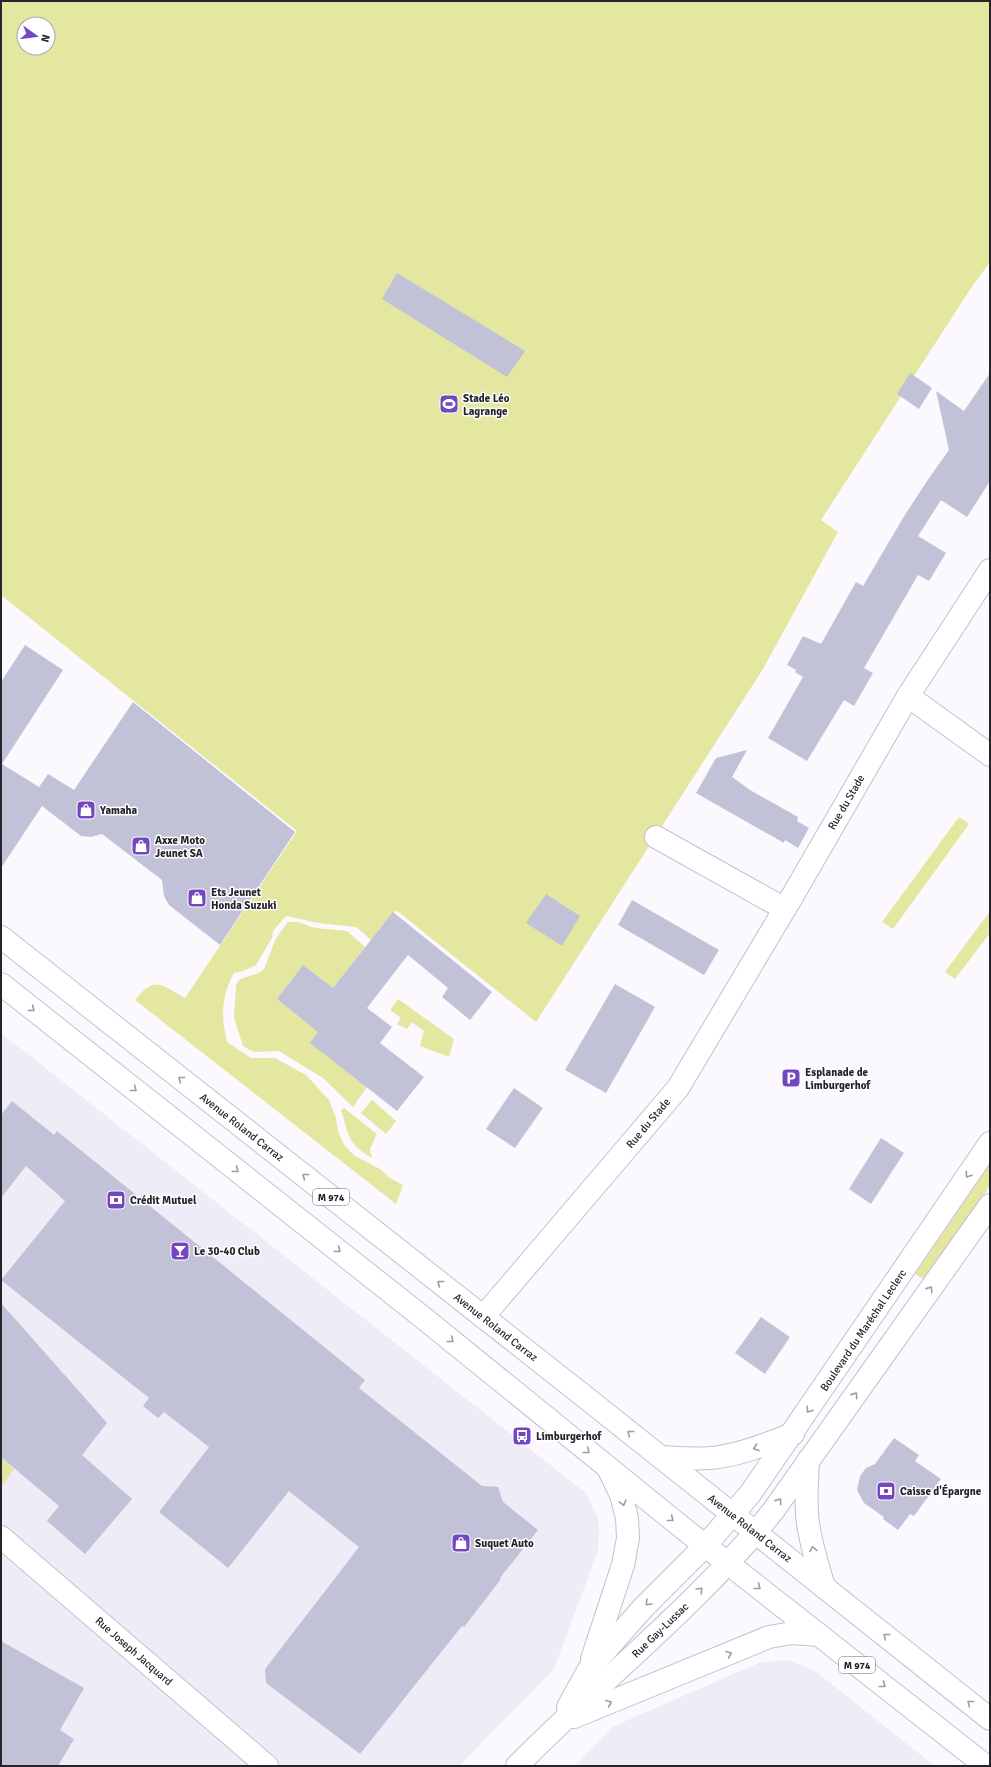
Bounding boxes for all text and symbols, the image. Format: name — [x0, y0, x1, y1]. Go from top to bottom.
north arrow — [16, 16, 56, 56]
text: N — [38, 33, 52, 44]
place label: Stade Léo Lagrange — [463, 392, 510, 418]
sports icon: Stade Léo Lagrange — [438, 393, 460, 415]
street label: Rue du Stade — [825, 772, 867, 832]
shop icon: Yamaha — [75, 799, 97, 821]
place label: Yamaha — [99, 804, 138, 817]
place label: Axxe Moto Jeunet SA — [155, 834, 205, 860]
shop icon: Axxe Moto Jeunet SA — [130, 835, 152, 857]
place label: Ets Jeunet Honda Suzuki — [211, 886, 276, 912]
shop icon: Ets Jeunet Honda Suzuki — [186, 887, 208, 909]
one-way arrow — [27, 1004, 34, 1011]
place label: Esplanade de Limburgerhof — [805, 1066, 871, 1092]
parking icon: Esplanade de Limburgerhof — [780, 1067, 802, 1089]
one-way arrow — [178, 1076, 185, 1083]
one-way arrow — [129, 1084, 136, 1091]
street label: Avenue Roland Carraz — [197, 1091, 286, 1164]
street label: Rue du Stade — [624, 1096, 673, 1151]
one-way arrow — [231, 1165, 238, 1172]
one-way arrow — [965, 1171, 973, 1178]
one-way arrow — [302, 1174, 309, 1181]
bank icon: Crédit Mutuel — [105, 1189, 127, 1211]
road number: M 974 — [313, 1189, 349, 1205]
place label: Crédit Mutuel — [130, 1194, 197, 1207]
bar icon: Le 30-40 Club — [169, 1240, 191, 1262]
place label: Le 30-40 Club — [194, 1245, 260, 1258]
one-way arrow — [333, 1246, 340, 1253]
street label: Boulevard du Maréchal Leclerc — [818, 1267, 909, 1394]
one-way arrow — [437, 1281, 444, 1288]
one-way arrow — [925, 1286, 933, 1293]
street label: Avenue Roland Carraz — [451, 1291, 540, 1364]
one-way arrow — [447, 1336, 454, 1343]
one-way arrow — [850, 1392, 858, 1399]
one-way arrow — [806, 1406, 814, 1413]
bus stop icon: Limburgerhof — [511, 1425, 533, 1447]
place label: Limburgerhof — [536, 1430, 602, 1443]
one-way arrow — [628, 1430, 635, 1437]
one-way arrow — [753, 1443, 760, 1452]
one-way arrow — [583, 1446, 590, 1453]
bank icon: Caisse d'Épargne — [875, 1480, 897, 1502]
place label: Caisse d'Épargne — [900, 1484, 982, 1498]
street label: Avenue Roland Carraz — [705, 1492, 794, 1565]
one-way arrow — [774, 1499, 781, 1506]
one-way arrow — [619, 1500, 627, 1507]
one-way arrow — [667, 1514, 674, 1521]
shop icon: Suquet Auto — [450, 1532, 472, 1554]
place label: Suquet Auto — [475, 1537, 534, 1550]
one-way arrow — [810, 1546, 818, 1553]
one-way arrow — [754, 1583, 761, 1590]
one-way arrow — [695, 1587, 703, 1595]
one-way arrow — [645, 1598, 653, 1606]
street label: Rue Gay-Lussac — [629, 1600, 691, 1661]
street label: Rue Joseph Jacquard — [92, 1614, 175, 1689]
one-way arrow — [884, 1633, 891, 1640]
one-way arrow — [726, 1650, 733, 1658]
road number: M 974 — [839, 1657, 875, 1673]
one-way arrow — [878, 1680, 885, 1687]
one-way arrow — [605, 1699, 612, 1707]
one-way arrow — [967, 1700, 974, 1707]

